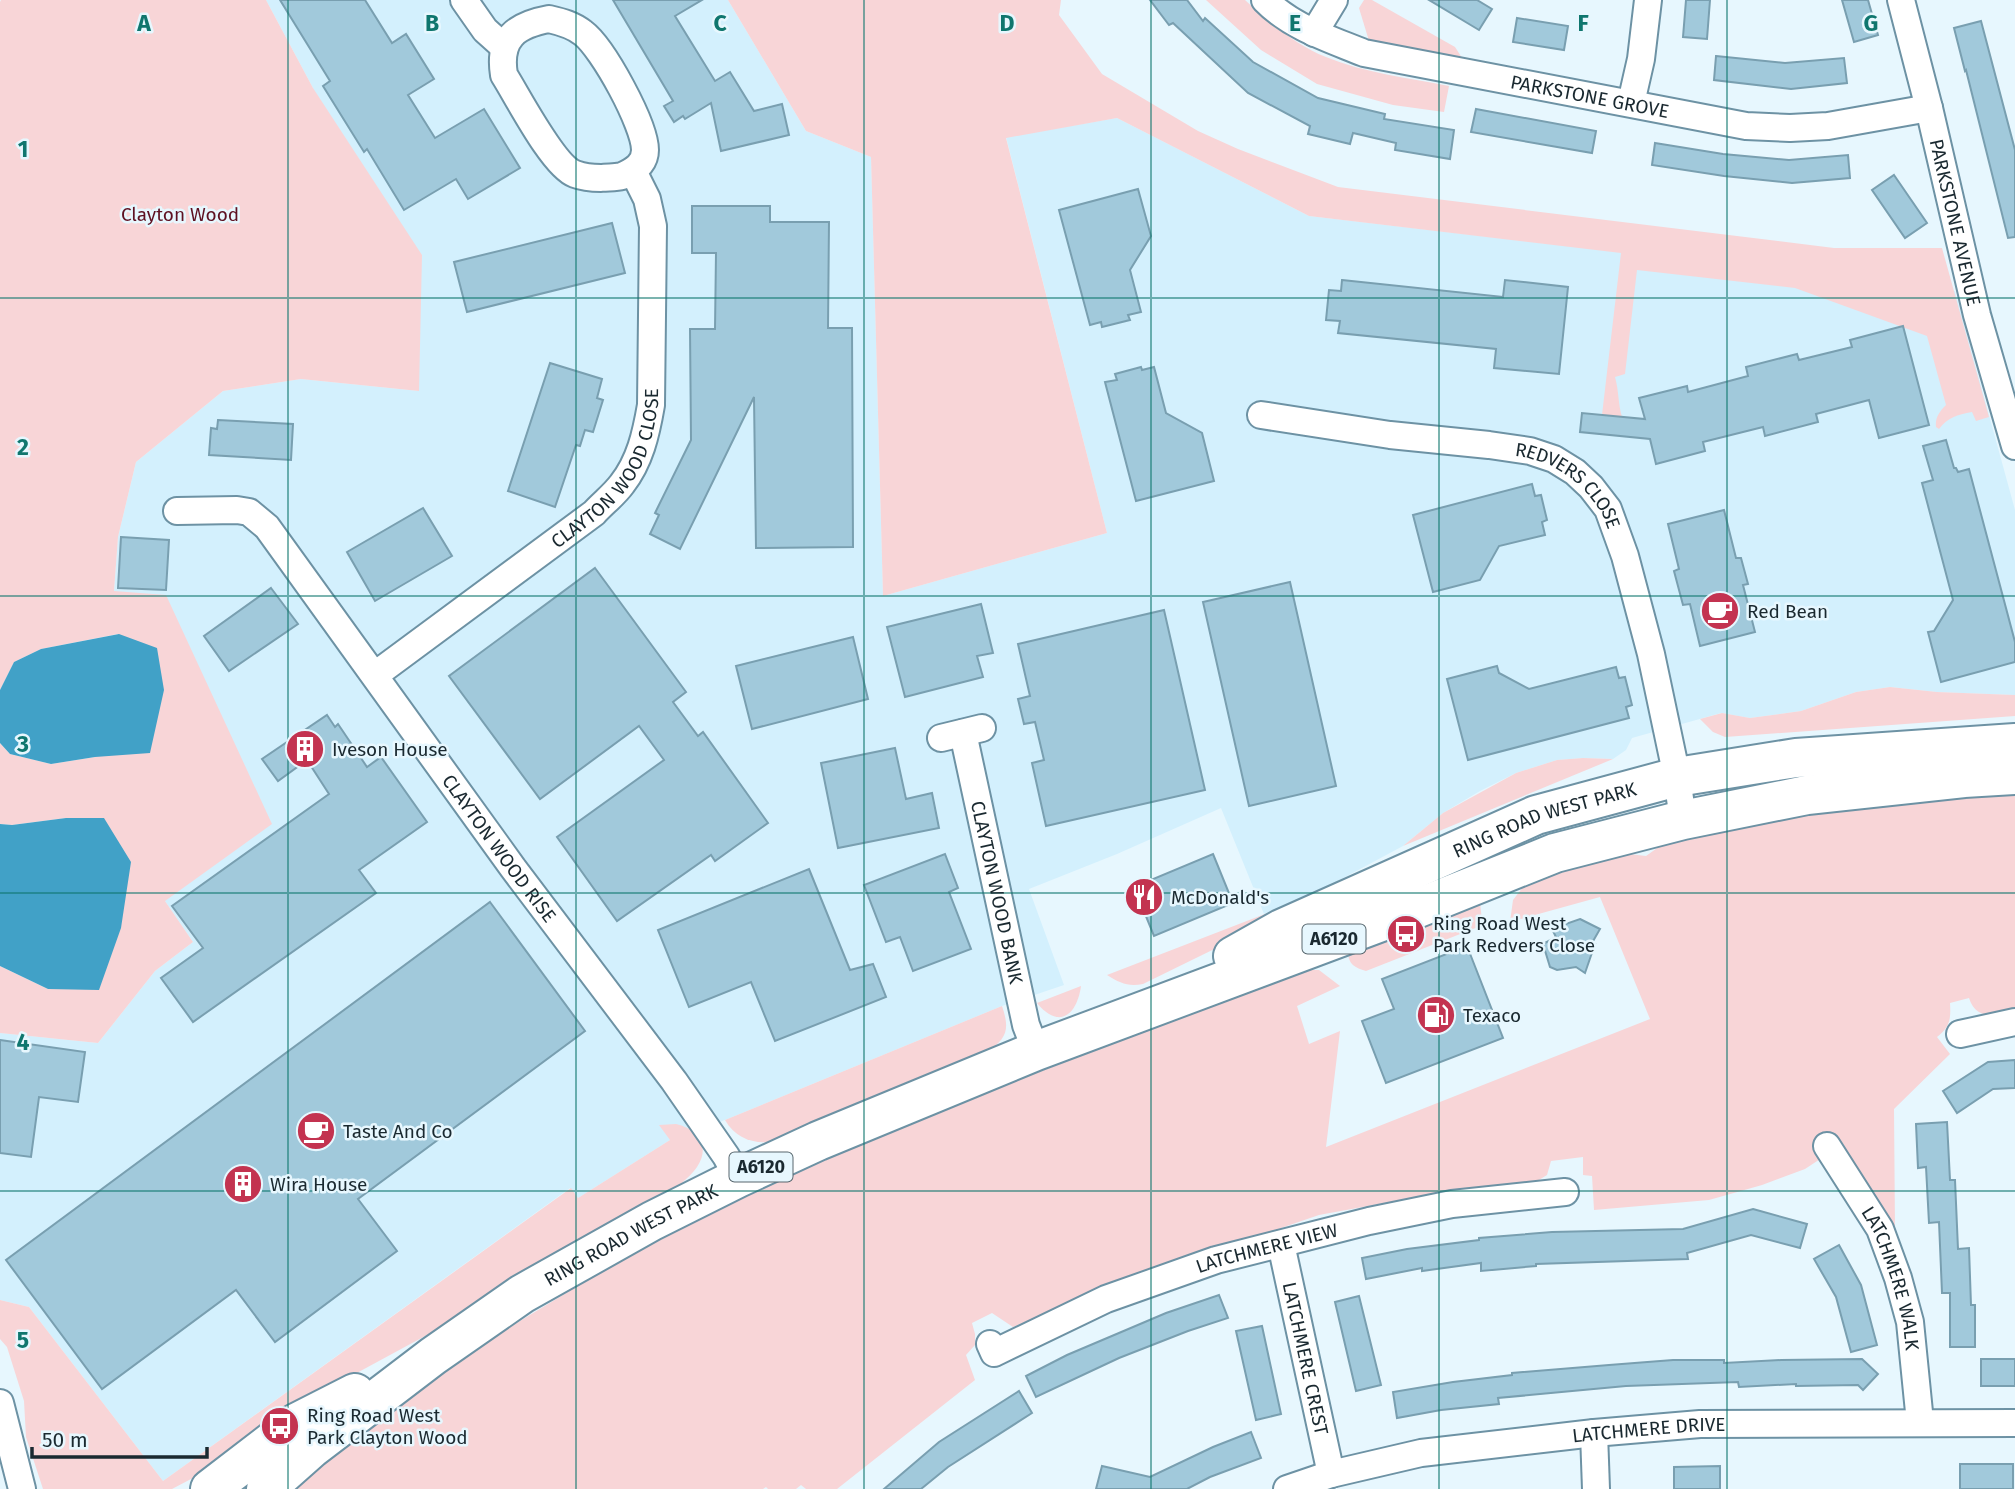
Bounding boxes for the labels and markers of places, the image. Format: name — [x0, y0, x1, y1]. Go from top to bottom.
cafe icon: Red Bean — [1699, 590, 1741, 632]
place label: Red Bean — [1747, 600, 1828, 623]
building icon: Iveson House — [284, 728, 326, 770]
place label: Iveson House — [332, 738, 448, 761]
restaurant icon: McDonald's — [1123, 876, 1165, 918]
place label: McDonald's — [1171, 886, 1269, 909]
place label: Ring Road West Park Redvers Close — [1433, 912, 1595, 957]
bus stop icon: Ring Road West Park Redvers Close — [1385, 913, 1427, 955]
fuel station icon: Texaco — [1415, 994, 1457, 1036]
place label: Texaco — [1463, 1004, 1521, 1027]
cafe icon: Taste And Co — [295, 1110, 337, 1152]
place label: Taste And Co — [343, 1120, 453, 1143]
building icon: Wira House — [222, 1163, 264, 1205]
place label: Wira House — [270, 1173, 367, 1196]
place label: Ring Road West Park Clayton Wood — [307, 1404, 468, 1449]
bus stop icon: Ring Road West Park Clayton Wood — [259, 1405, 301, 1447]

